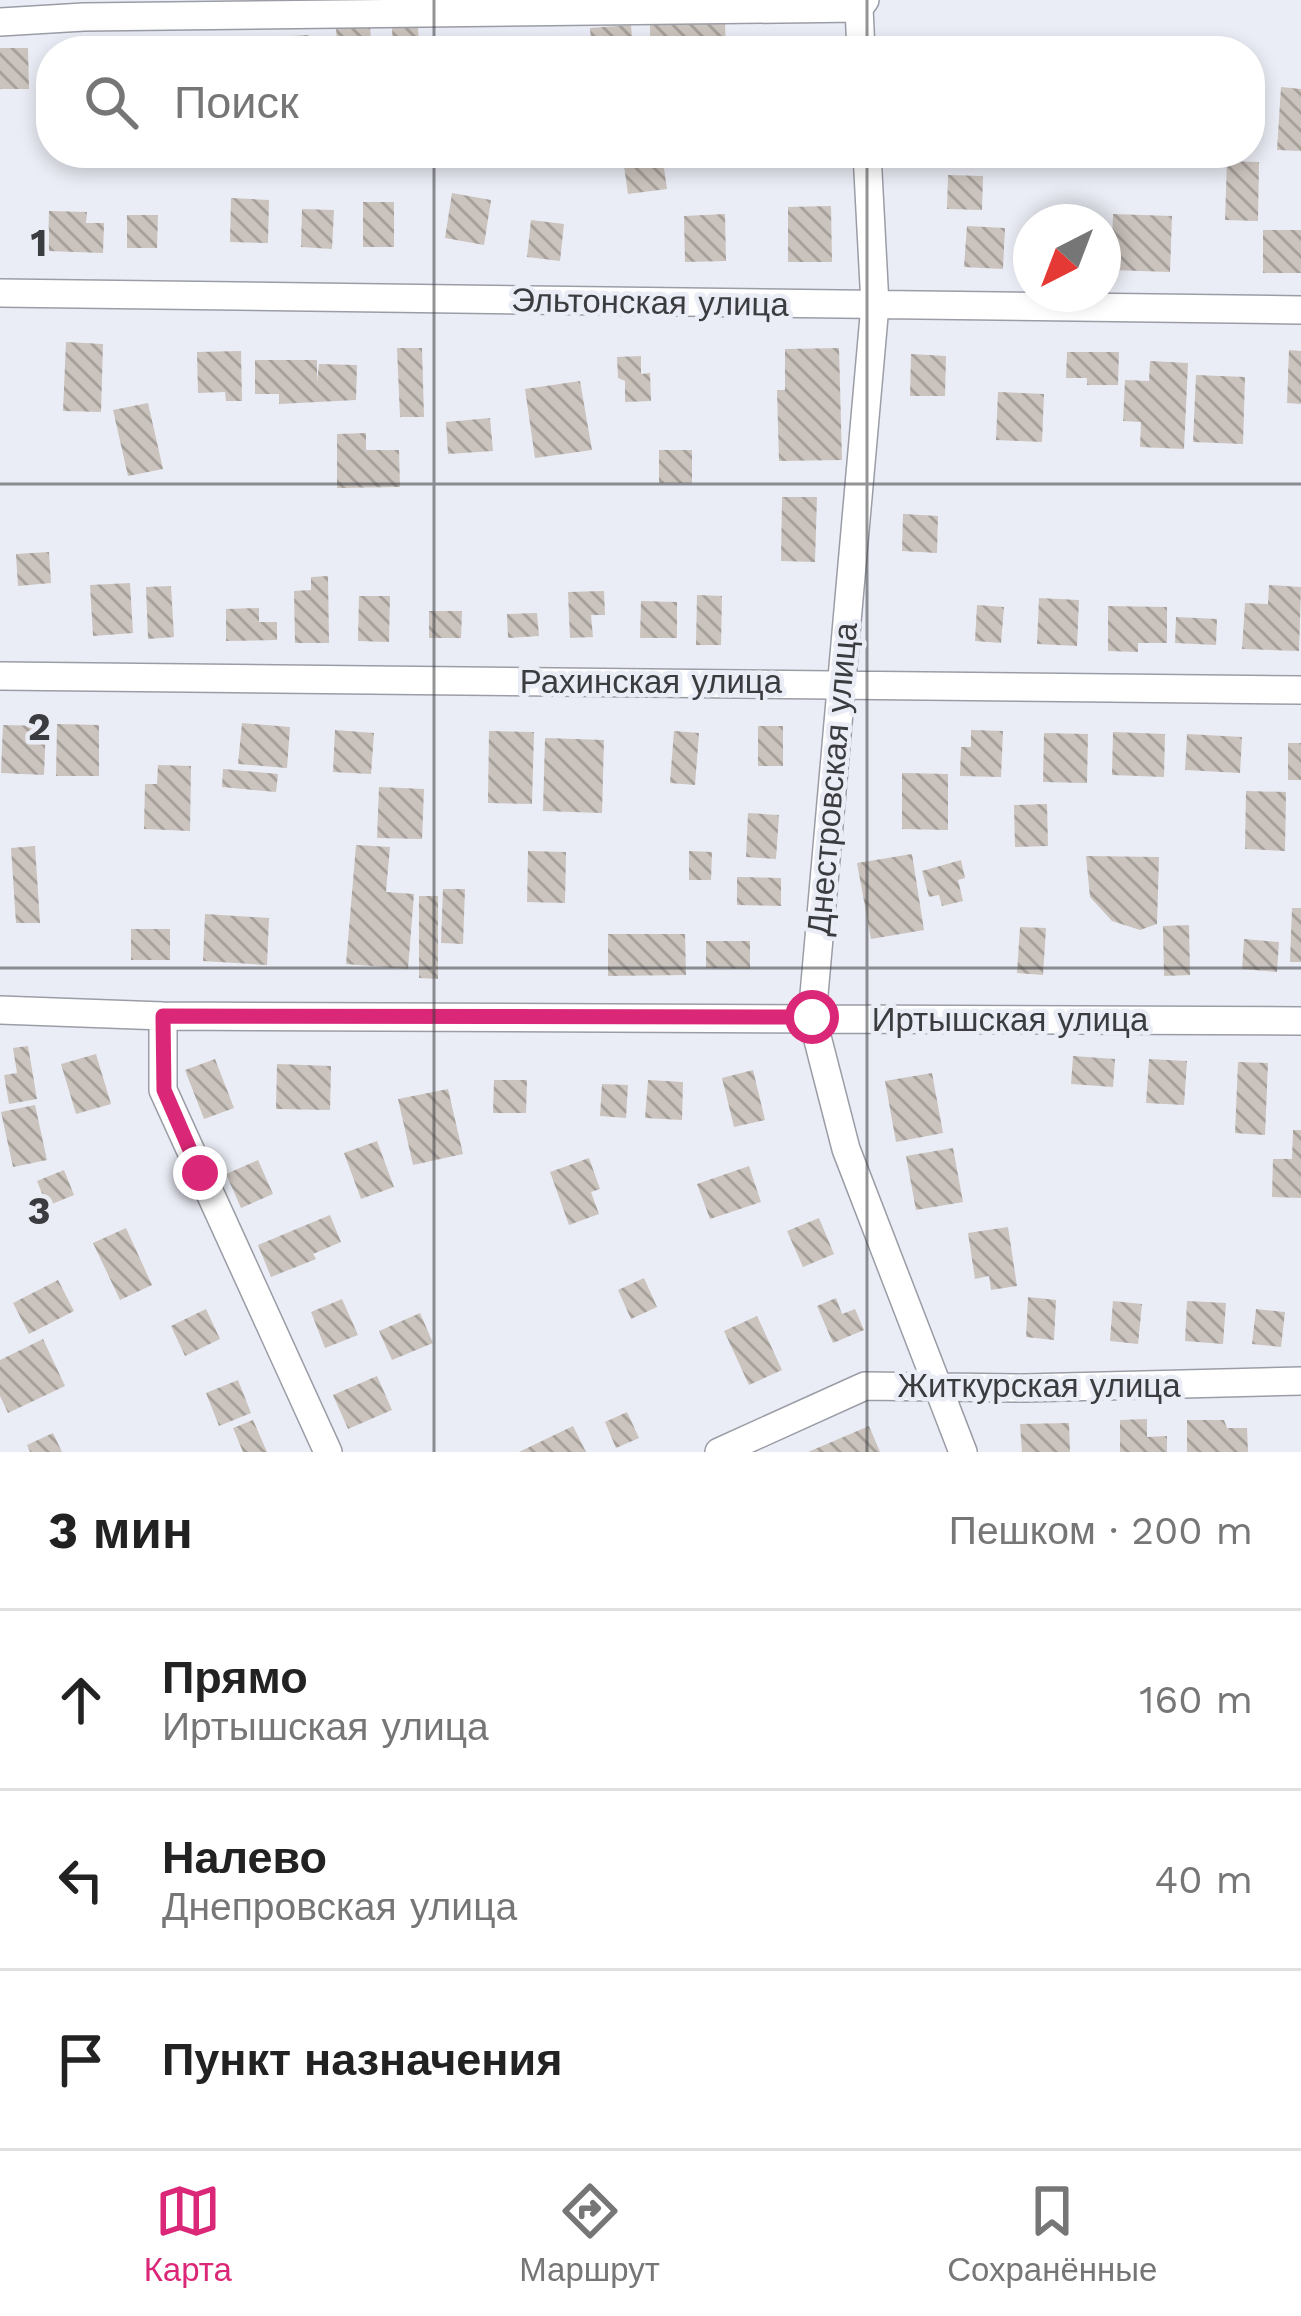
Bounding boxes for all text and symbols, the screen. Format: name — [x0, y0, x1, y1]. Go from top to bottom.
search box — [36, 36, 1265, 168]
icon: search — [78, 69, 144, 135]
text: Поиск — [174, 76, 299, 129]
north arrow — [1013, 204, 1121, 312]
text: 1 — [31, 220, 47, 265]
street label: Эльтонская улица — [511, 280, 790, 324]
street label: Днестровская улица — [799, 620, 865, 937]
street label: Рахинская улица — [520, 662, 783, 701]
text: 2 — [27, 704, 51, 749]
route start — [785, 990, 839, 1044]
street label: Иртышская улица — [872, 1000, 1149, 1039]
route end — [173, 1146, 227, 1200]
text: 3 — [27, 1188, 51, 1233]
street label: Житкурская улица — [897, 1366, 1181, 1405]
text: 3 мин — [48, 1501, 193, 1560]
text: Пешком · 200 m — [949, 1508, 1253, 1553]
text: Прямо — [162, 1651, 308, 1704]
icon: ahead — [48, 1667, 114, 1733]
text: 160 m — [1139, 1677, 1253, 1722]
text: Иртышская улица — [162, 1704, 489, 1749]
text: Налево — [162, 1831, 327, 1884]
icon: left — [48, 1847, 114, 1913]
text: 40 m — [1154, 1857, 1253, 1902]
text: Днепровская улица — [162, 1884, 517, 1929]
icon: arrive — [48, 2027, 114, 2093]
text: Пункт назначения — [162, 2033, 562, 2086]
tab: Карта — [144, 2178, 232, 2289]
tab: Маршрут — [519, 2178, 660, 2289]
tab: Сохранённые — [947, 2178, 1157, 2289]

